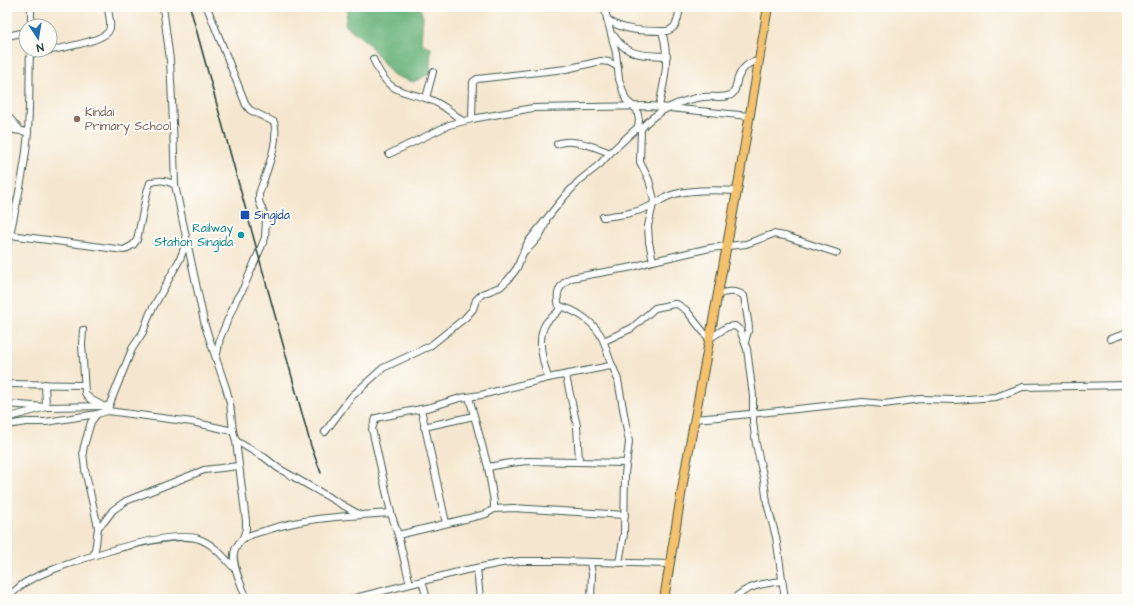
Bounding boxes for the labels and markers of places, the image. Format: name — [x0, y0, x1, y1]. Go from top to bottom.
place label: Kindai Primary School — [85, 104, 171, 136]
marker: Kindai Primary School — [72, 114, 82, 124]
place label: Singida — [254, 207, 290, 225]
marker: Singida — [239, 209, 251, 221]
place label: Railway Station Singida — [154, 220, 233, 252]
marker: Railway Station Singida — [236, 230, 246, 240]

